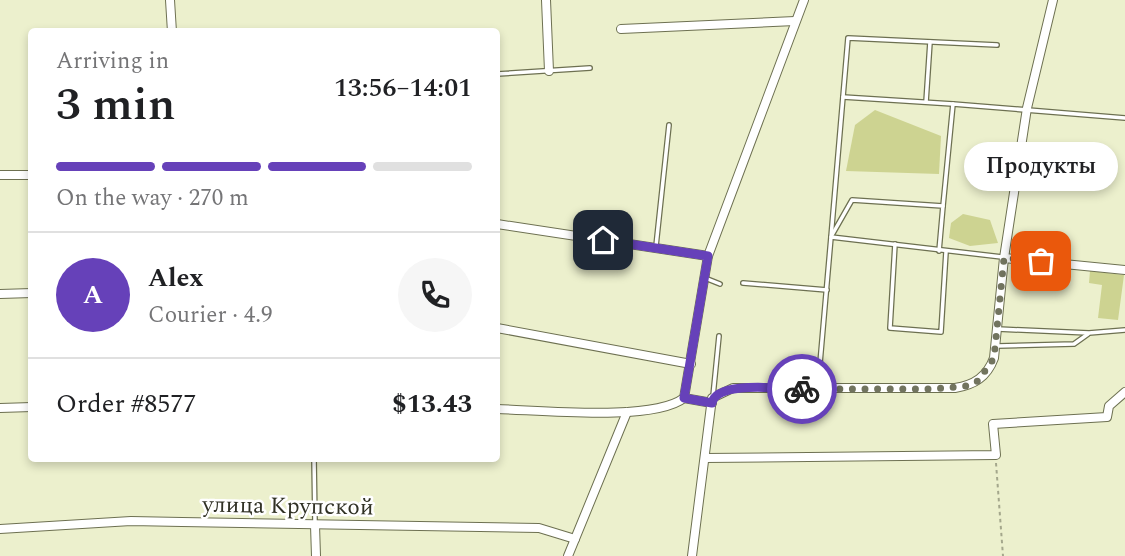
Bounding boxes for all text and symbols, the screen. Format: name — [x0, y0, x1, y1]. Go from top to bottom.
text: Arriving in — [56, 44, 169, 79]
text: 13:56–14:01 — [334, 68, 472, 108]
text: 3 min — [56, 70, 175, 140]
callout: Продукты — [964, 142, 1118, 191]
text: Продукты — [986, 149, 1096, 184]
text: On the way · 270 m — [56, 181, 249, 216]
pin — [573, 210, 633, 270]
icon: home — [584, 221, 622, 259]
pin — [1011, 231, 1071, 291]
icon: bag — [1022, 242, 1060, 280]
text: Alex — [148, 258, 203, 298]
button: phone — [398, 258, 472, 332]
text: A — [83, 275, 103, 315]
text: Courier · 4.9 — [148, 298, 273, 333]
courier — [767, 354, 837, 424]
icon: bike — [783, 370, 821, 408]
text: Order #8577 — [56, 384, 196, 424]
text: $13.43 — [392, 384, 472, 424]
street label: улица Крупской — [201, 487, 374, 525]

